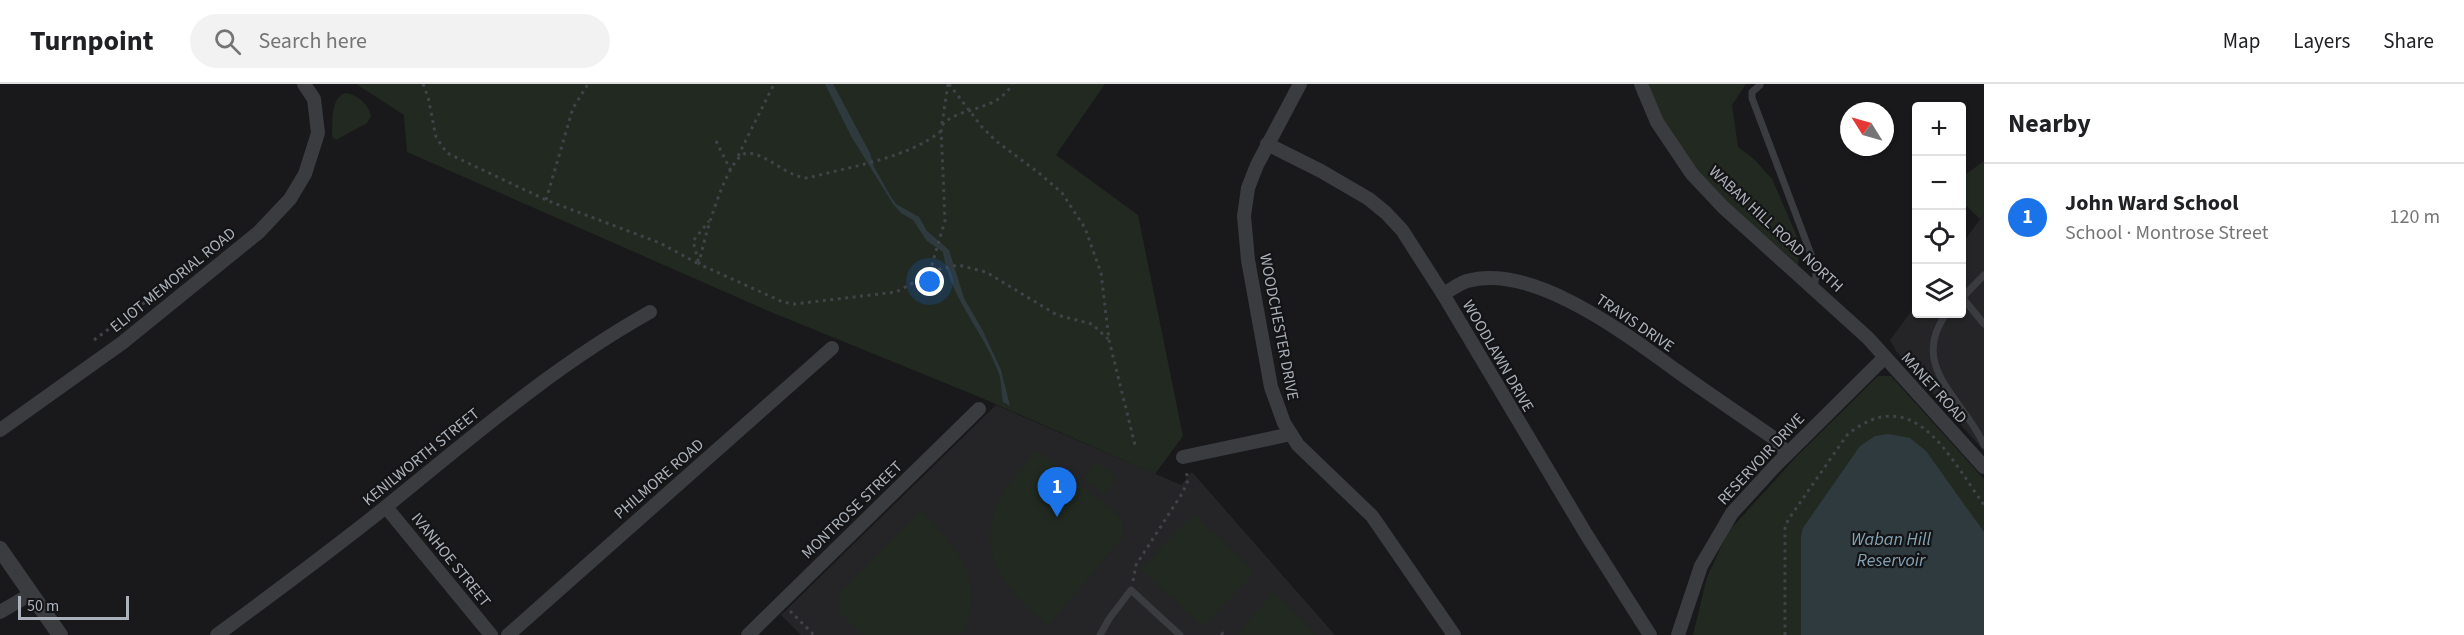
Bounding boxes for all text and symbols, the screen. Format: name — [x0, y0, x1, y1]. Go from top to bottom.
search box — [190, 14, 610, 68]
text: Turnpoint — [30, 21, 154, 61]
icon: search — [211, 25, 244, 58]
text: Search here — [259, 25, 367, 57]
text: Map — [2223, 26, 2260, 56]
text: Layers — [2293, 26, 2350, 56]
text: Share — [2383, 26, 2434, 56]
north arrow — [1840, 102, 1894, 156]
map controls — [1912, 102, 1966, 318]
button: + — [1912, 102, 1966, 156]
text: Nearby — [2008, 105, 2091, 142]
button: − — [1912, 156, 1966, 210]
street label: WABAN HILL ROAD NORTH — [1704, 161, 1848, 297]
text: John Ward School — [2065, 187, 2239, 219]
text: 1 — [2022, 203, 2033, 231]
text: 120 m — [2390, 203, 2440, 231]
button: locate — [1912, 210, 1966, 264]
text: School · Montrose Street — [2065, 219, 2268, 247]
street label: ELIOT MEMORIAL ROAD — [106, 222, 241, 338]
street label: WOODCHESTER DRIVE — [1254, 252, 1304, 402]
button: layers — [1912, 264, 1966, 318]
your location — [915, 267, 944, 296]
street label: TRAVIS DRIVE — [1591, 289, 1679, 357]
street label: WOODLAWN DRIVE — [1457, 296, 1539, 416]
street label: MANET ROAD — [1896, 348, 1972, 429]
street label: KENILWORTH STREET — [358, 403, 484, 511]
street label: RESERVOIR DRIVE — [1712, 408, 1810, 510]
street label: PHILMORE ROAD — [609, 434, 709, 524]
street label: MONTROSE STREET — [797, 456, 908, 564]
pin: 1 — [1038, 468, 1076, 517]
street label: IVANHOE STREET — [406, 508, 496, 612]
water label: Waban Hill Reservoir — [1851, 527, 1931, 573]
scale bar — [18, 593, 129, 620]
text: 50 m — [27, 595, 59, 617]

